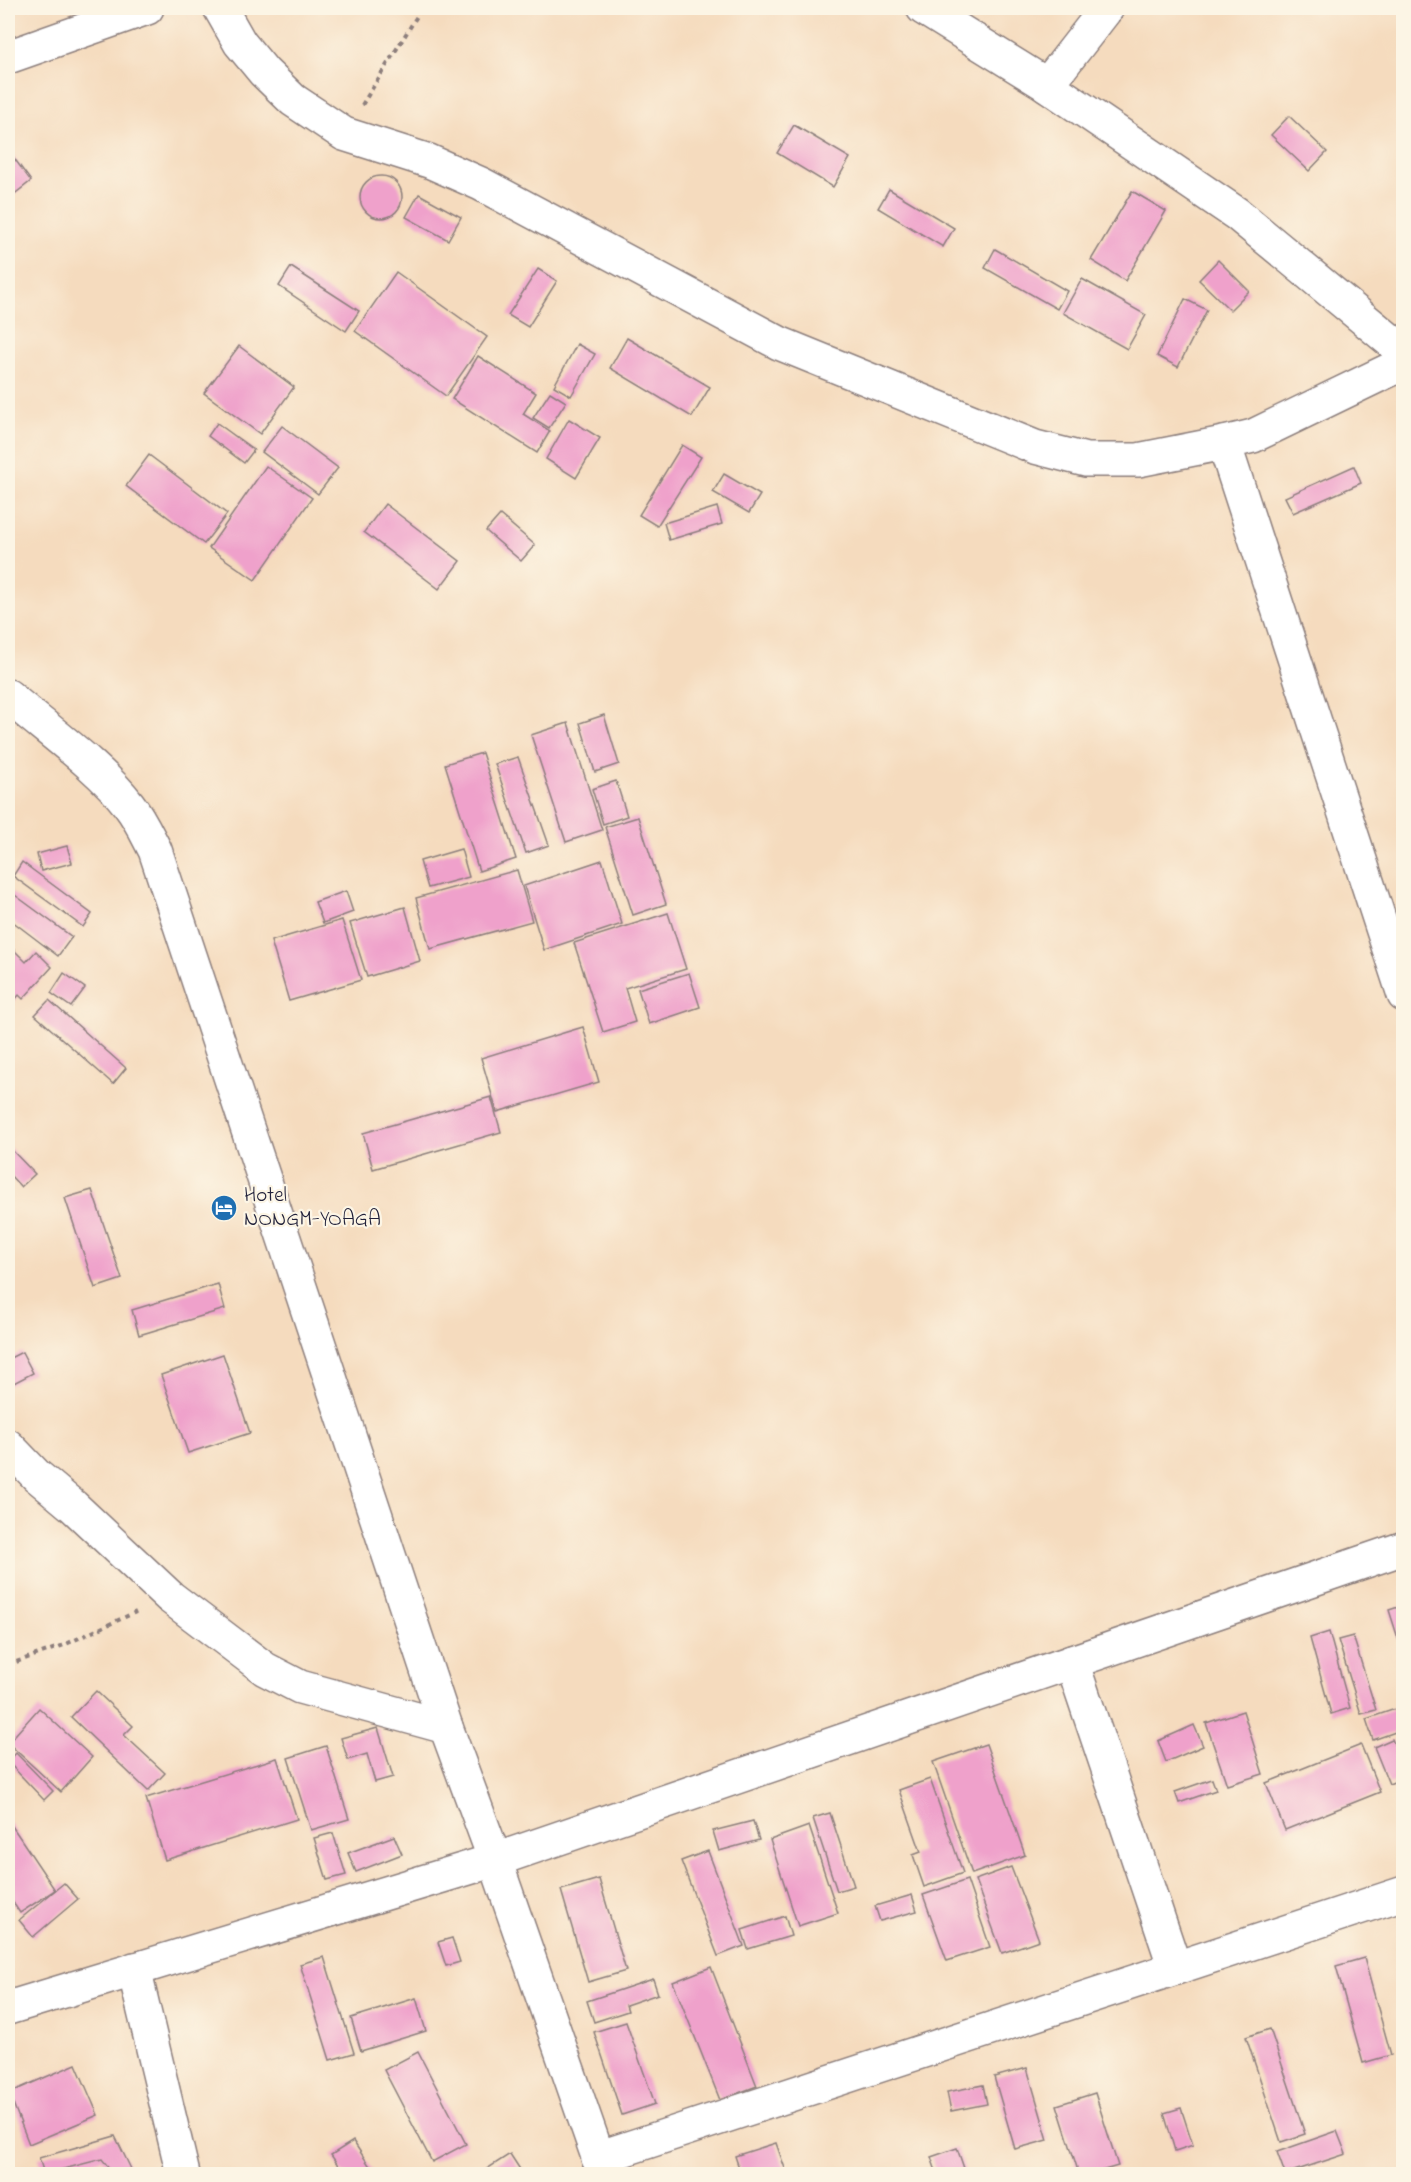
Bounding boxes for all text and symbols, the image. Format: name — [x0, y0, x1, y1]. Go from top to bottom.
place label: Hotel NONGM-YOAGA — [244, 1181, 381, 1235]
hotel icon: Hotel NONGM-YOAGA — [209, 1193, 239, 1223]

